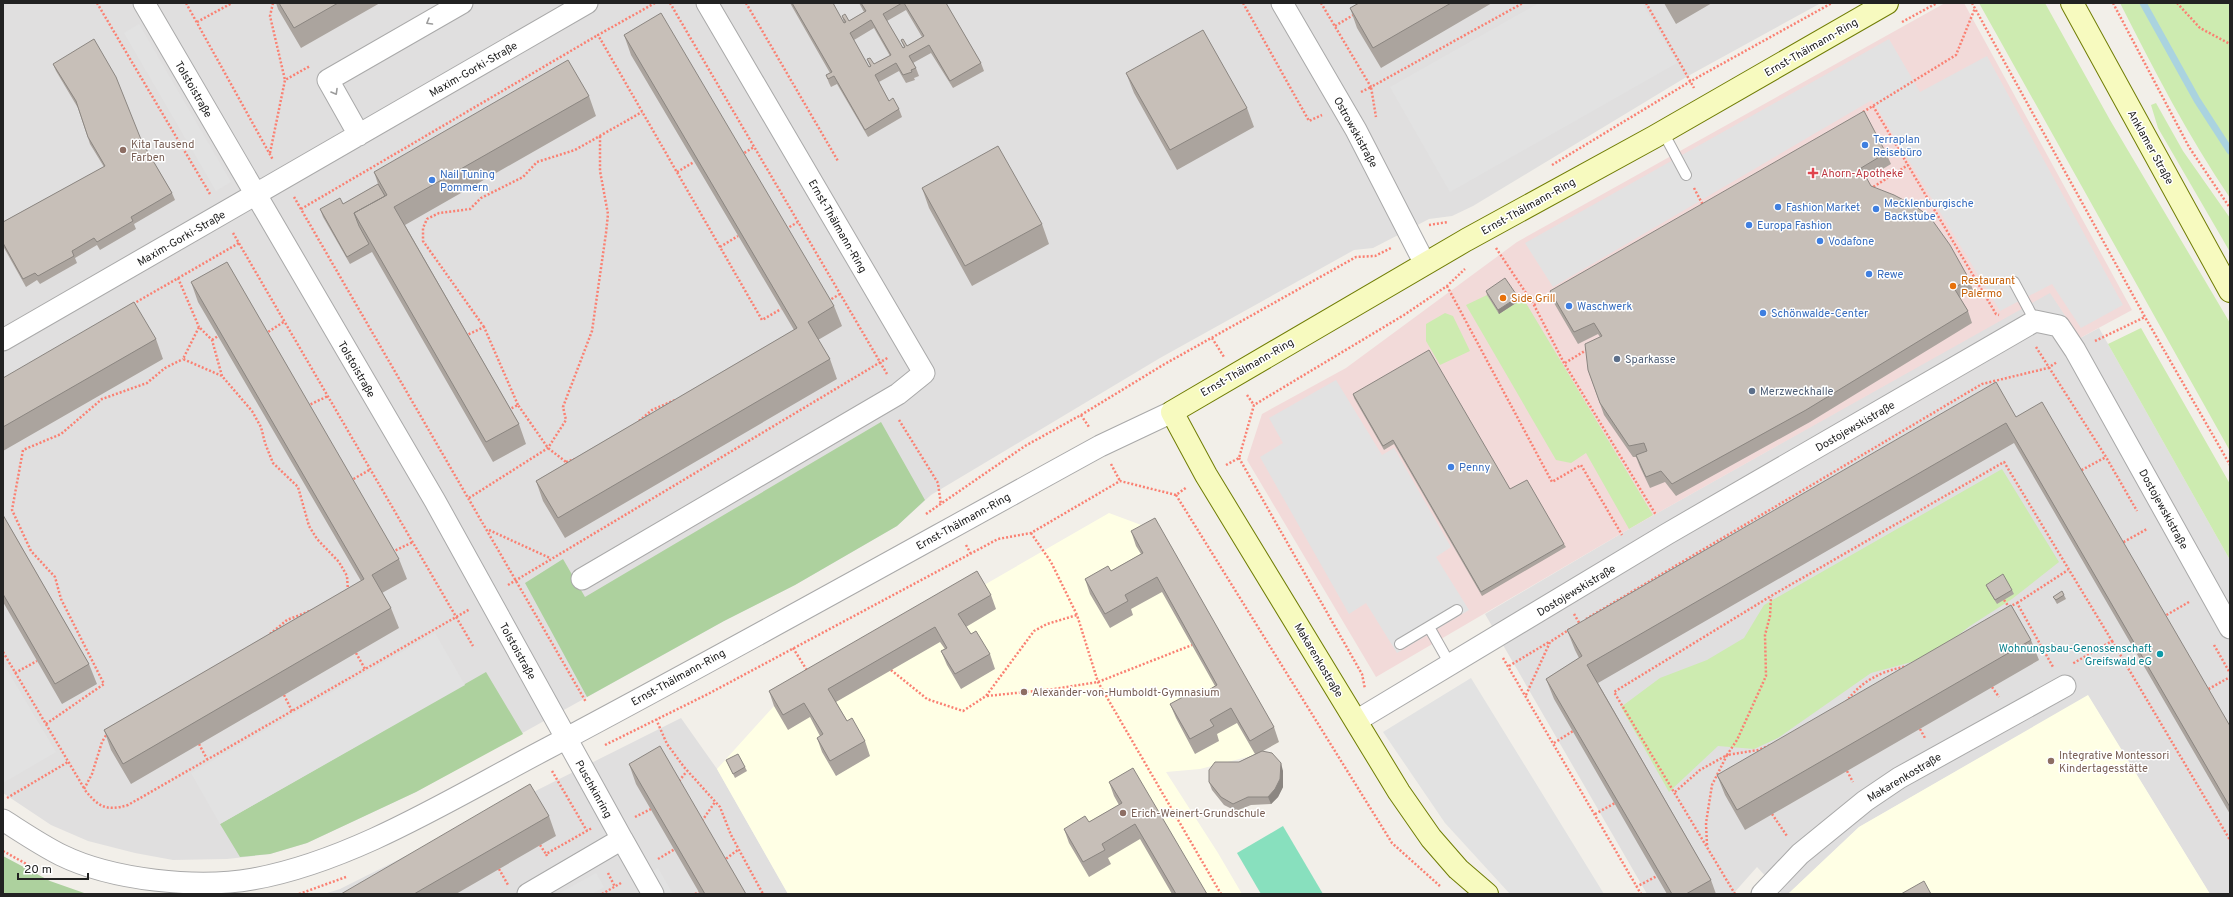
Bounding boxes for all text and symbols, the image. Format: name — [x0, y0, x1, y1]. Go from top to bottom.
street label: Ernst-Thälmann-Ring — [1762, 15, 1861, 80]
one-way arrow — [426, 18, 433, 25]
street label: Maxim-Gorki-Straße — [427, 39, 520, 101]
street label: Tolstoistraße — [171, 59, 215, 120]
one-way arrow — [330, 88, 337, 95]
street label: Ostrowskistraße — [1330, 95, 1380, 170]
street label: Anklamer Straße — [2124, 108, 2176, 187]
place label: Terraplan Reisebüro — [1873, 133, 1922, 160]
place label: Kita Tausend Farben — [131, 138, 194, 165]
marker: Terraplan Reisebüro — [1860, 140, 1870, 150]
marker: Kita Tausend Farben — [118, 145, 128, 155]
place label: Ahorn-Apotheke — [1821, 167, 1903, 181]
place label: Nail Tuning Pommern — [440, 168, 495, 195]
marker: Ahorn-Apotheke — [1808, 168, 1818, 178]
marker: Nail Tuning Pommern — [427, 175, 437, 185]
street label: Ernst-Thälmann-Ring — [1479, 175, 1578, 239]
street label: Ernst-Thälmann-Ring — [805, 177, 870, 276]
place label: Mecklenburgische Backstube — [1884, 197, 1974, 224]
place label: Fashion Market — [1786, 201, 1860, 215]
marker: Fashion Market — [1773, 202, 1783, 212]
marker: Mecklenburgische Backstube — [1871, 204, 1881, 214]
street label: Maxim-Gorki-Straße — [135, 208, 228, 270]
place label: Europa Fashion — [1757, 219, 1832, 233]
marker: Europa Fashion — [1744, 220, 1754, 230]
place label: Vodafone — [1828, 235, 1874, 249]
marker: Vodafone — [1815, 236, 1825, 246]
place label: Rewe — [1877, 268, 1904, 282]
marker: Rewe — [1864, 269, 1874, 279]
place label: Restaurant Palermo — [1961, 274, 2015, 301]
marker: Restaurant Palermo — [1948, 281, 1958, 291]
place label: Side Grill — [1511, 292, 1555, 306]
marker: Side Grill — [1498, 293, 1508, 303]
place label: Waschwerk — [1577, 300, 1632, 314]
marker: Waschwerk — [1564, 301, 1574, 311]
place label: Schönwalde-Center — [1771, 307, 1869, 321]
marker: Schönwalde-Center — [1758, 308, 1768, 318]
street label: Ernst-Thälmann-Ring — [1198, 335, 1297, 400]
street label: Tolstoistraße — [334, 339, 378, 400]
place label: Sparkasse — [1625, 353, 1676, 367]
marker: Sparkasse — [1612, 354, 1622, 364]
place label: Merzweckhalle — [1760, 385, 1834, 399]
marker: Merzweckhalle — [1747, 386, 1757, 396]
street label: Dostojewskistraße — [1813, 398, 1898, 455]
place label: Penny — [1459, 461, 1490, 475]
marker: Penny — [1446, 462, 1456, 472]
street label: Dostojewskistraße — [2135, 467, 2191, 552]
street label: Ernst-Thälmann-Ring — [914, 490, 1013, 554]
street label: Dostojewskistraße — [1535, 562, 1619, 620]
street label: Tolstoistraße — [496, 621, 539, 683]
street label: Makarenkostraße — [1290, 621, 1346, 700]
place label: Wohnungsbau-Genossenschaft Greifswald eG — [1999, 642, 2152, 669]
street label: Ernst-Thälmann-Ring — [629, 646, 728, 710]
marker: Wohnungsbau-Genossenschaft Greifswald eG — [2155, 649, 2165, 659]
place label: Alexander-von-Humboldt-Gymnasium — [1032, 686, 1220, 700]
marker: Alexander-von-Humboldt-Gymnasium — [1019, 687, 1029, 697]
place label: Integrative Montessori Kindertagesstätte — [2059, 749, 2169, 776]
street label: Makarenkostraße — [1865, 750, 1944, 806]
marker: Integrative Montessori Kindertagesstätte — [2046, 756, 2056, 766]
street label: Puschkinring — [571, 758, 615, 821]
place label: Erich-Weinert-Grundschule — [1131, 807, 1265, 821]
marker: Erich-Weinert-Grundschule — [1118, 808, 1128, 818]
scale bar — [18, 855, 88, 881]
text: 20 m — [24, 862, 52, 878]

